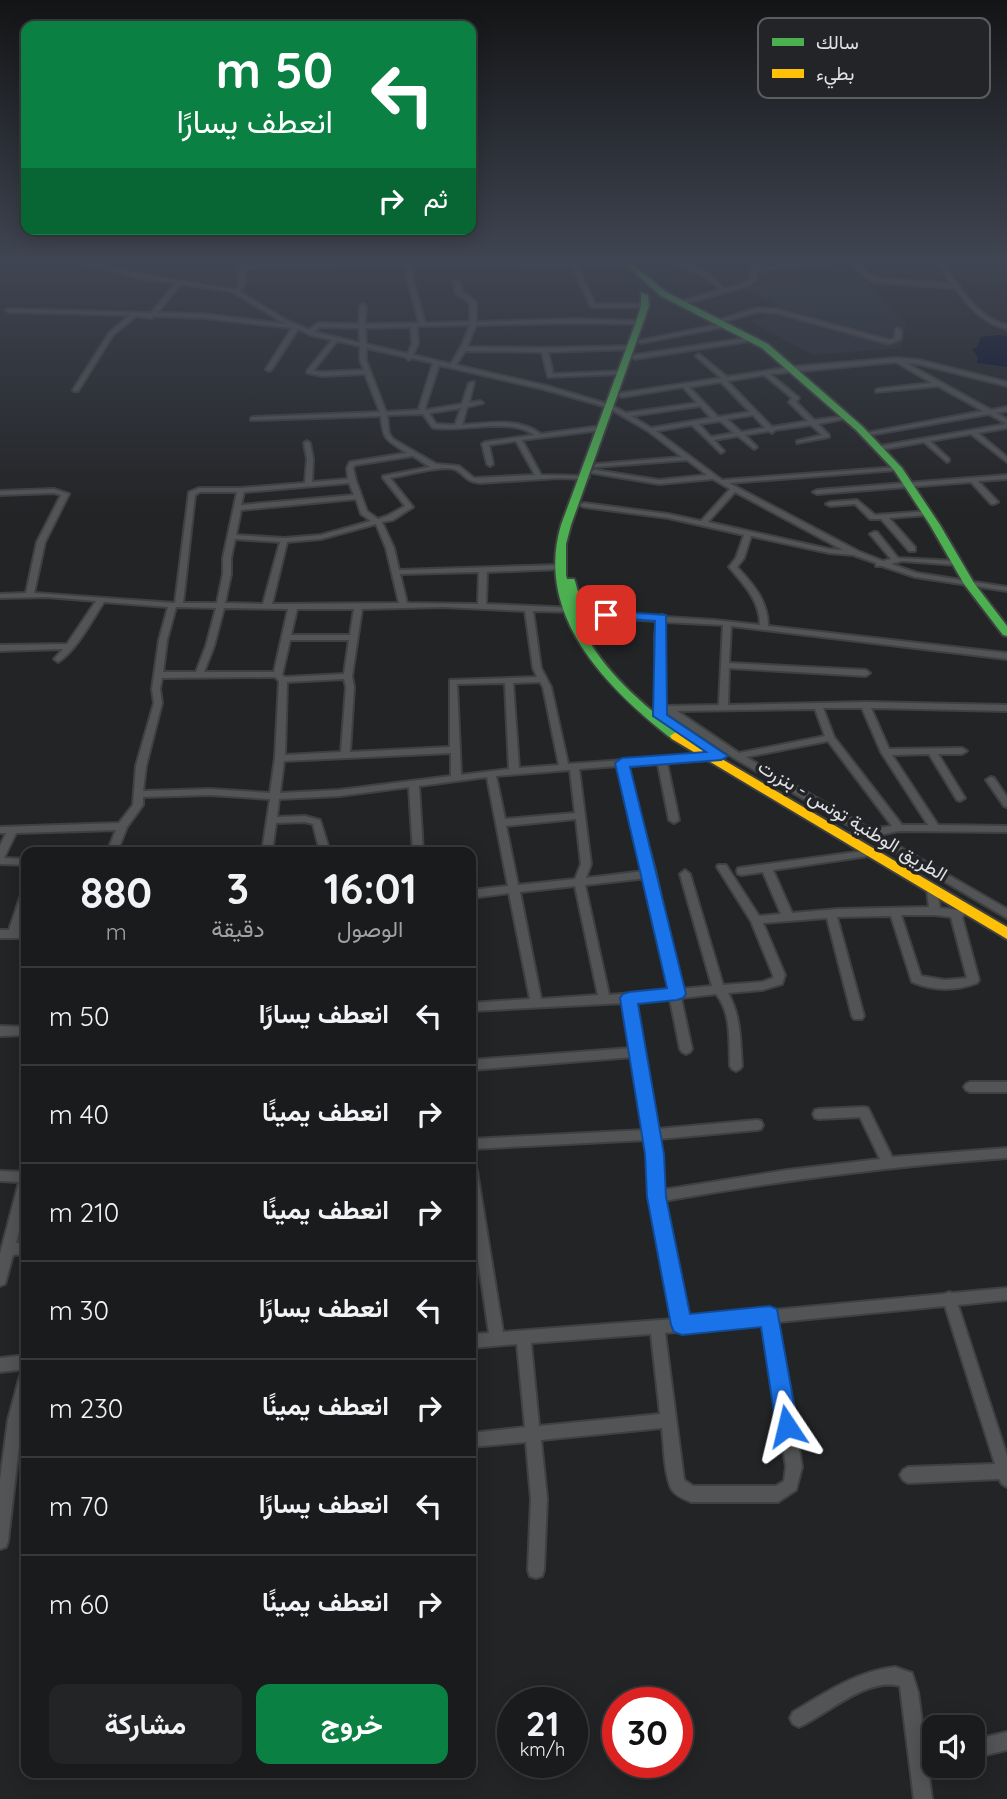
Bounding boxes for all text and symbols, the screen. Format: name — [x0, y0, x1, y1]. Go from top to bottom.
legend — [758, 18, 990, 98]
text: سالك — [816, 30, 859, 54]
text: 50 m — [216, 39, 333, 100]
icon: left — [357, 49, 448, 140]
text: بطيء — [816, 61, 854, 89]
text: انعطف يسارًا — [177, 101, 333, 141]
icon: right — [372, 182, 410, 220]
text: ثم — [424, 182, 448, 215]
pin — [576, 585, 636, 645]
icon: arrive — [587, 596, 625, 634]
street label: الطريق الوطنية تونس - بنزرت — [754, 754, 952, 886]
text: 3 — [227, 862, 249, 915]
text: 16:01 — [324, 862, 417, 915]
text: 880 — [80, 866, 152, 919]
text: دقيقة — [211, 914, 264, 943]
text: الوصول — [337, 914, 403, 943]
text: m — [106, 917, 127, 946]
text: انعطف يسارًا — [259, 997, 389, 1030]
icon: left — [410, 997, 448, 1035]
text: 50 m — [49, 1000, 109, 1033]
text: انعطف يمينًا — [262, 1095, 389, 1128]
icon: right — [410, 1095, 448, 1133]
text: 40 m — [49, 1098, 109, 1131]
text: انعطف يمينًا — [262, 1193, 389, 1226]
icon: right — [410, 1193, 448, 1231]
text: 210 m — [49, 1196, 119, 1229]
text: انعطف يسارًا — [259, 1291, 389, 1324]
icon: left — [410, 1291, 448, 1329]
text: 30 m — [49, 1294, 109, 1327]
text: انعطف يمينًا — [262, 1389, 389, 1422]
icon: right — [410, 1389, 448, 1427]
position arrow — [750, 1389, 824, 1463]
text: 230 m — [49, 1392, 123, 1425]
text: انعطف يسارًا — [259, 1487, 389, 1520]
icon: left — [410, 1487, 448, 1525]
text: 70 m — [49, 1490, 109, 1523]
text: انعطف يمينًا — [262, 1585, 389, 1618]
icon: right — [410, 1585, 448, 1623]
text: 60 m — [49, 1588, 109, 1621]
button: مشاركة — [49, 1684, 242, 1764]
button: خروج — [256, 1684, 448, 1764]
speed limit sign: 30 — [602, 1687, 693, 1778]
text: 21 — [526, 1701, 559, 1745]
map controls — [922, 1715, 985, 1778]
button: sound — [922, 1715, 985, 1778]
text: km/h — [520, 1738, 565, 1761]

